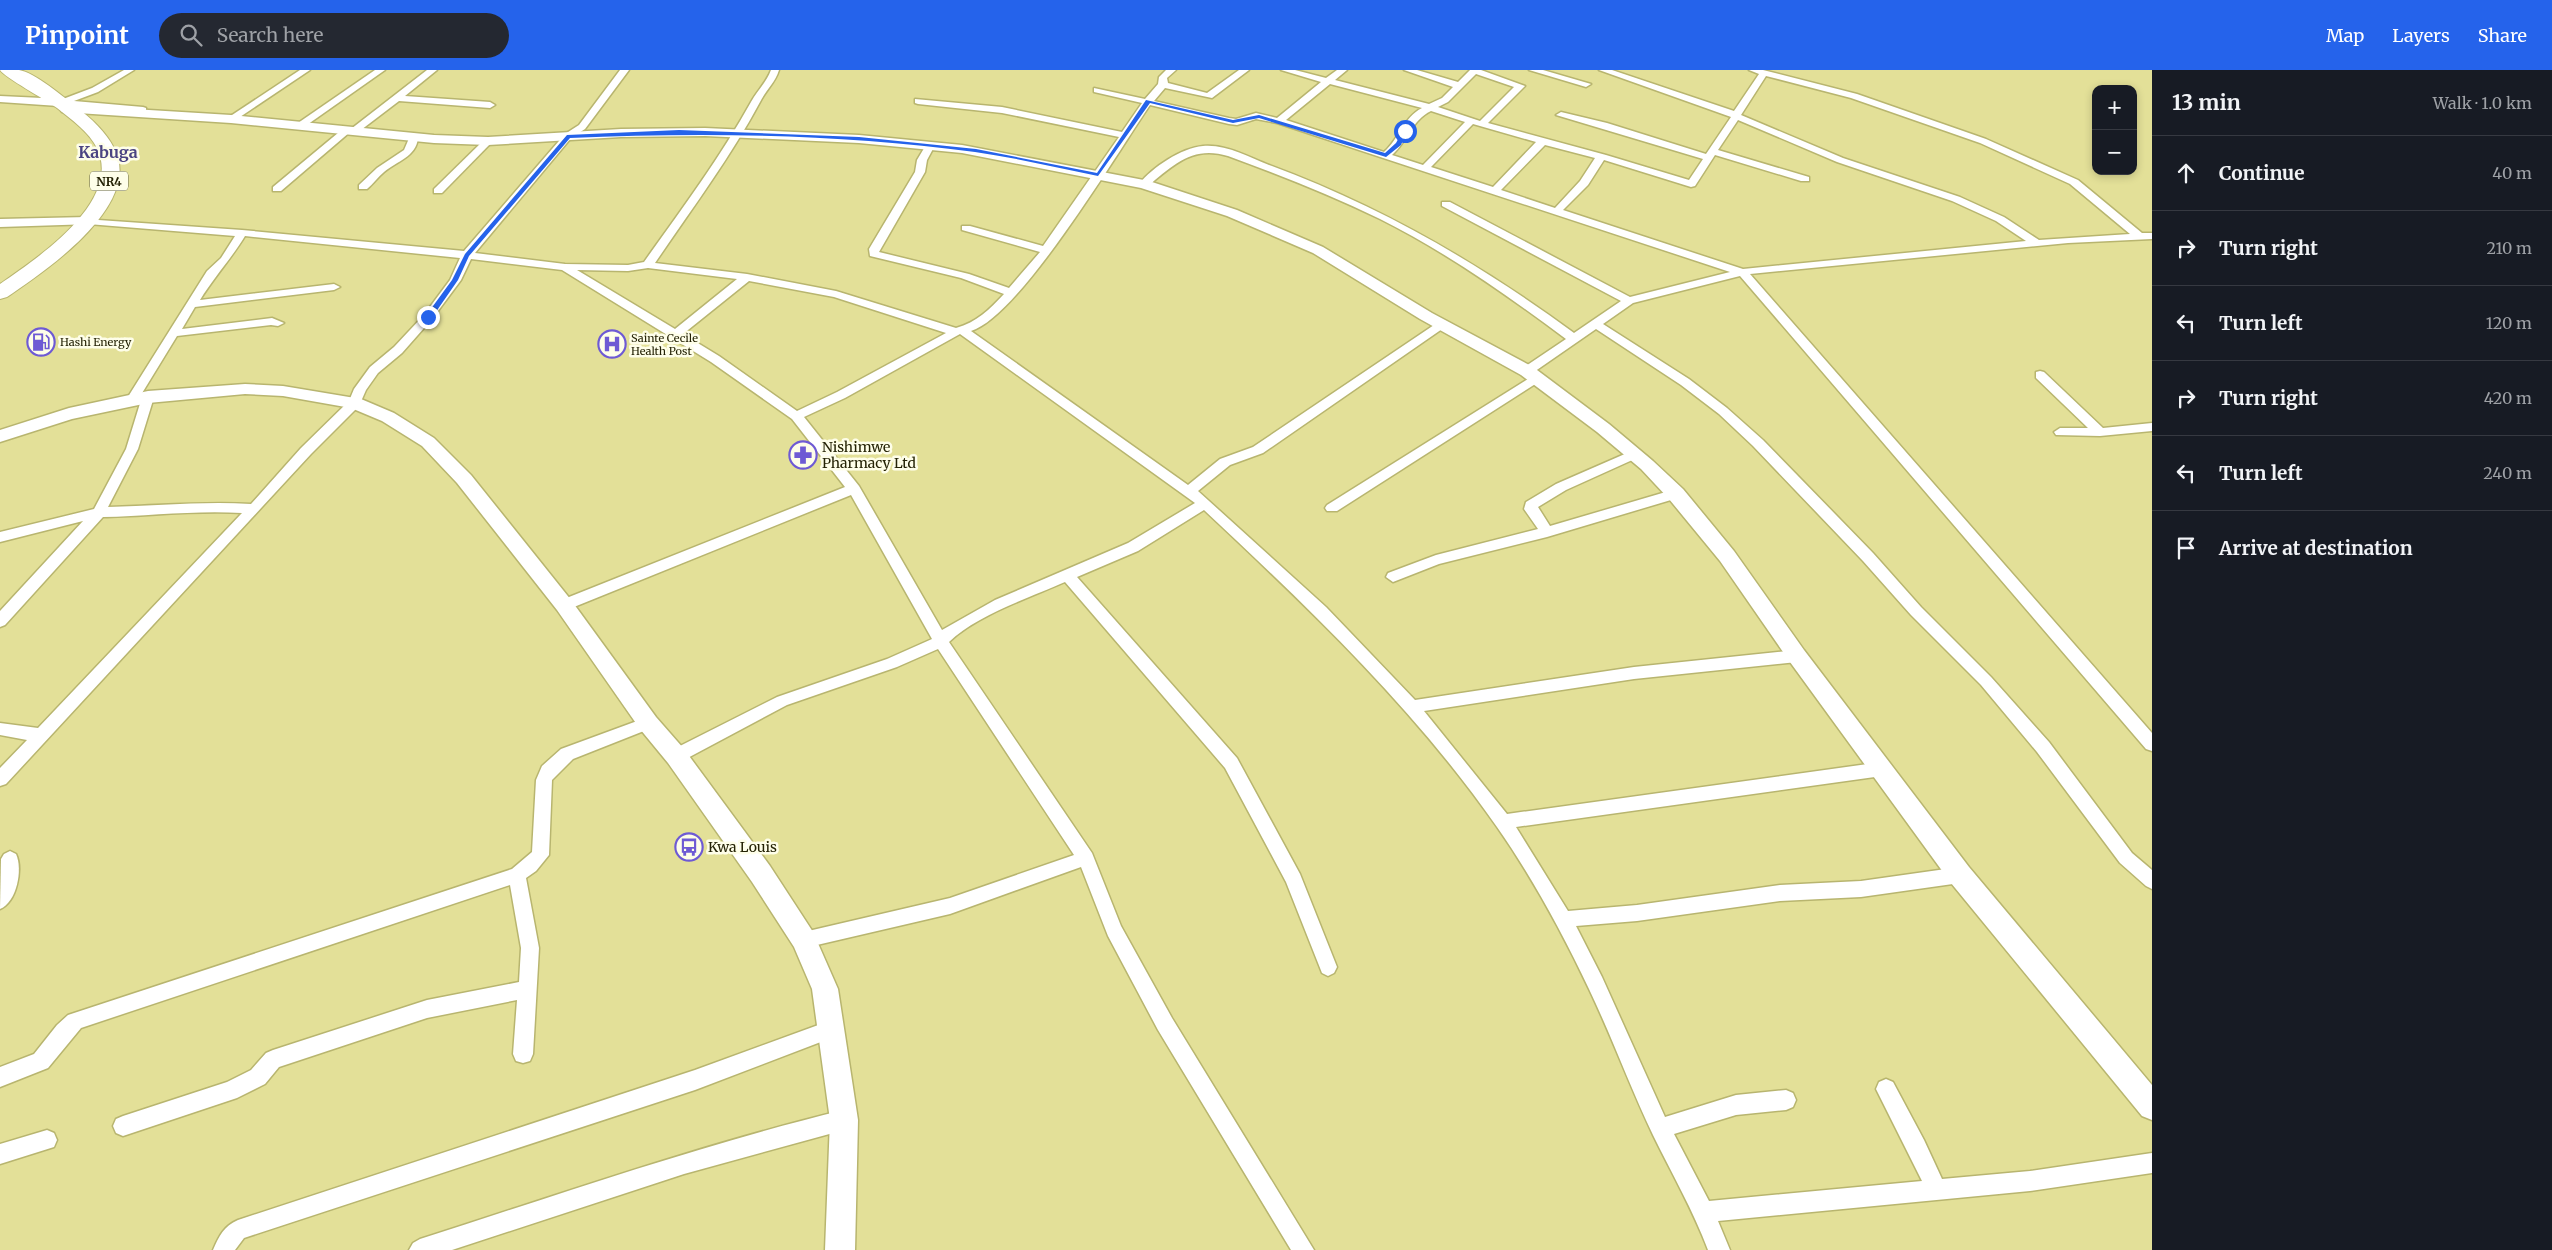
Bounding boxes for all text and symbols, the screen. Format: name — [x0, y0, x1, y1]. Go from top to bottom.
search box — [159, 13, 509, 58]
text: Pinpoint — [25, 20, 129, 51]
icon: search — [177, 21, 205, 49]
text: Search here — [217, 23, 323, 47]
text: Map — [2326, 24, 2364, 47]
text: Layers — [2392, 24, 2450, 47]
text: Share — [2478, 24, 2527, 47]
map controls — [2092, 85, 2137, 175]
button: + — [2092, 85, 2137, 130]
text: 13 min — [2172, 89, 2241, 116]
text: Walk · 1.0 km — [2433, 93, 2532, 113]
route start — [1394, 120, 1417, 143]
button: − — [2092, 130, 2137, 175]
district label: Kabuga — [78, 142, 138, 162]
icon: ahead — [2172, 159, 2200, 187]
text: Continue — [2219, 161, 2305, 185]
text: 40 m — [2492, 163, 2532, 183]
road number: NR4 — [90, 172, 128, 190]
icon: right — [2172, 234, 2200, 262]
text: Turn right — [2219, 236, 2318, 260]
text: 210 m — [2487, 238, 2532, 258]
route end — [417, 306, 440, 329]
icon: left — [2172, 309, 2200, 337]
text: Turn left — [2219, 311, 2303, 335]
text: 120 m — [2486, 313, 2532, 333]
fuel station icon: Hashi Energy — [26, 327, 56, 357]
hospital icon: Sainte Cecile Health Post — [597, 329, 627, 359]
place label: Sainte Cecile Health Post — [631, 331, 698, 358]
place label: Hashi Energy — [60, 335, 132, 349]
icon: right — [2172, 384, 2200, 412]
text: Turn right — [2219, 386, 2318, 410]
text: 420 m — [2484, 388, 2532, 408]
place label: Nishimwe Pharmacy Ltd — [822, 438, 917, 472]
pharmacy icon: Nishimwe Pharmacy Ltd — [788, 440, 818, 470]
icon: left — [2172, 459, 2200, 487]
text: Turn left — [2219, 461, 2303, 485]
text: 240 m — [2483, 463, 2532, 483]
icon: arrive — [2172, 534, 2200, 562]
text: Arrive at destination — [2219, 536, 2413, 560]
bus stop icon: Kwa Louis — [674, 832, 704, 862]
place label: Kwa Louis — [708, 838, 777, 856]

